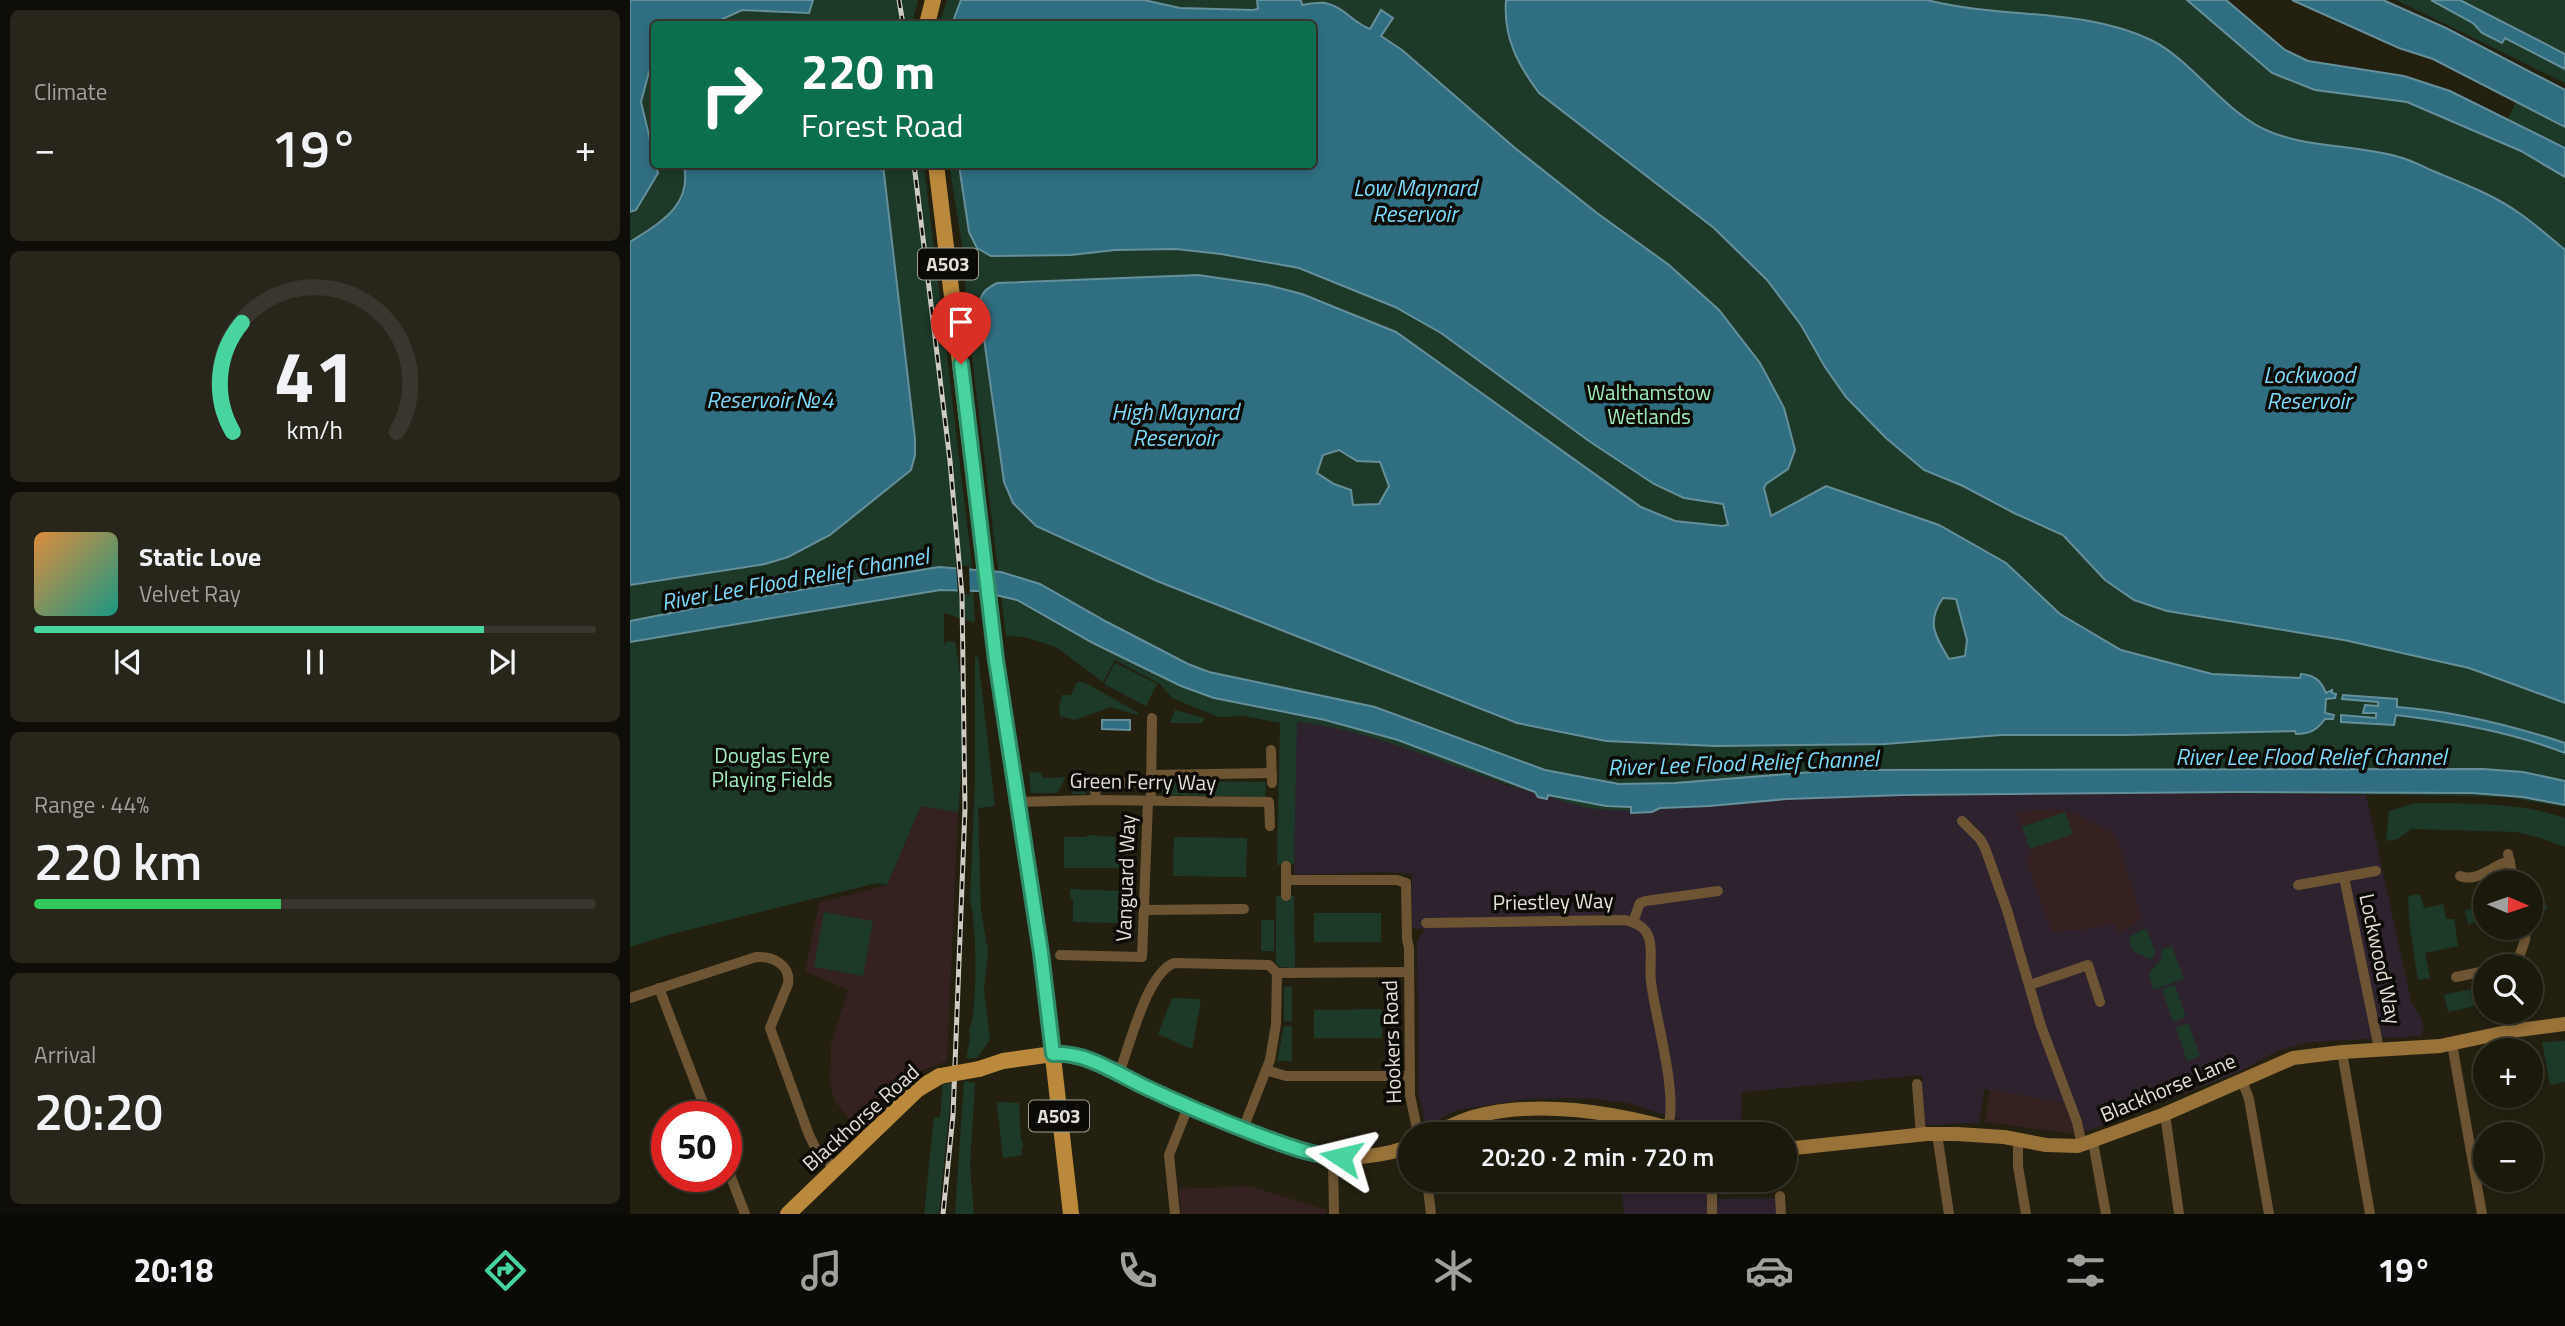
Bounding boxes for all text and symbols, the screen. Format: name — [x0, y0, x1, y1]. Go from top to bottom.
text: 220 m — [801, 33, 935, 108]
icon: right — [686, 49, 777, 140]
text: Climate — [34, 74, 107, 109]
text: Forest Road — [801, 101, 964, 149]
text: 19° — [271, 108, 359, 187]
text: − — [34, 119, 55, 177]
text: + — [575, 119, 596, 177]
water label: Low Maynard Reservoir — [1353, 170, 1479, 231]
road number: A503 — [918, 248, 978, 280]
pin — [931, 292, 991, 364]
icon: arrive — [942, 303, 980, 341]
text: 41 — [274, 321, 356, 431]
water label: Lockwood Reservoir — [2263, 357, 2357, 418]
park label: Walthamstow Wetlands — [1587, 376, 1711, 432]
water label: Reservoir №4 — [706, 382, 834, 417]
water label: High Maynard Reservoir — [1111, 394, 1241, 455]
text: km/h — [287, 411, 343, 449]
text: Static Love — [139, 537, 261, 576]
water label: River Lee Flood Relief Channel — [658, 537, 934, 619]
text: Velvet Ray — [139, 576, 241, 611]
icon: previous — [109, 643, 147, 681]
icon: pause — [296, 643, 334, 681]
icon: next — [483, 643, 521, 681]
park label: Douglas Eyre Playing Fields — [711, 739, 833, 795]
water label: River Lee Flood Relief Channel — [2175, 739, 2450, 774]
water label: River Lee Flood Relief Channel — [1607, 740, 1882, 785]
street label: Green Ferry Way — [1069, 764, 1217, 798]
text: Range · 44% — [34, 787, 149, 822]
street label: Vanguard Way — [1107, 814, 1143, 942]
text: 220 km — [34, 821, 202, 900]
north arrow — [2473, 870, 2543, 940]
map controls — [2473, 870, 2543, 1192]
street label: Priestley Way — [1492, 884, 1614, 918]
street label: Lockwood Way — [2352, 890, 2410, 1027]
button: search — [2473, 954, 2543, 1024]
street label: Hookers Road — [1373, 980, 1409, 1104]
text: Arrival — [34, 1037, 96, 1072]
button: + — [2473, 1038, 2543, 1108]
street label: Blackhorse Lane — [2095, 1044, 2240, 1130]
street label: Blackhorse Road — [795, 1056, 926, 1179]
text: 20:20 — [34, 1071, 163, 1150]
road number: A503 — [1029, 1100, 1089, 1132]
speed limit sign: 50 — [651, 1101, 742, 1192]
position arrow — [1304, 1120, 1378, 1194]
button: − — [2473, 1122, 2543, 1192]
text: 20:20 · 2 min · 720 m — [1481, 1137, 1714, 1176]
text: 20:18 — [134, 1246, 213, 1294]
icon: directions — [481, 1246, 530, 1295]
icon: music — [797, 1246, 846, 1295]
icon: phone — [1113, 1246, 1162, 1295]
icon: climate — [1429, 1246, 1478, 1295]
icon: car — [1745, 1246, 1794, 1295]
icon: filters — [2061, 1246, 2110, 1295]
text: 19° — [2378, 1246, 2431, 1294]

